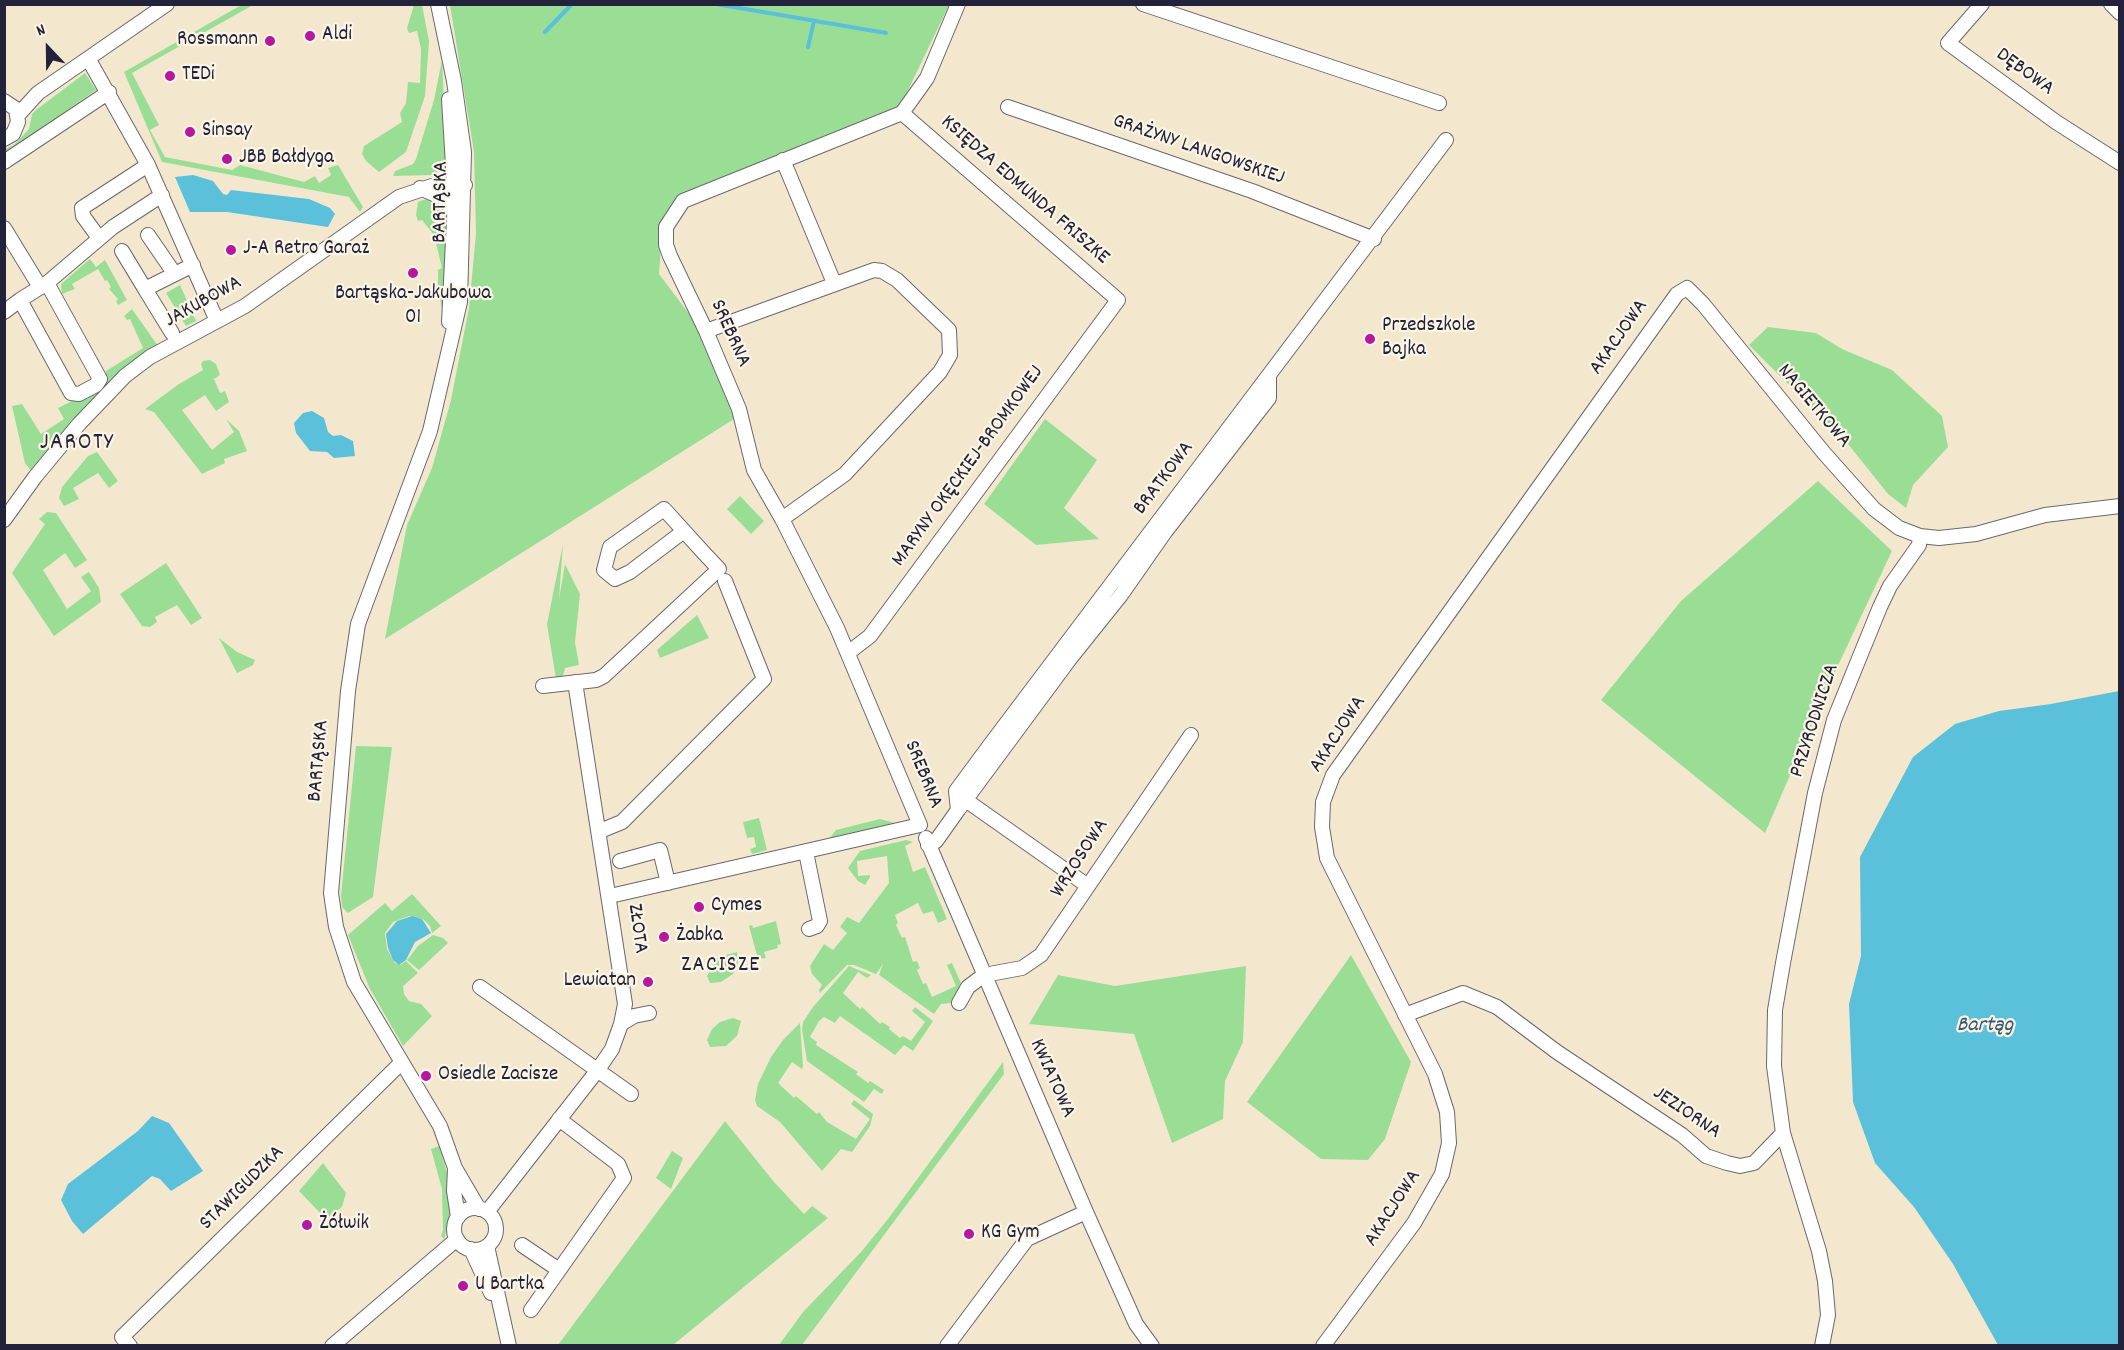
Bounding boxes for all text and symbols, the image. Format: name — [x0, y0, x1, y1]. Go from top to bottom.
north arrow — [18, 18, 78, 78]
text: N — [33, 19, 49, 43]
place label: Aldi — [322, 23, 352, 49]
place label: Rossmann — [177, 28, 258, 54]
marker: Aldi — [303, 29, 317, 43]
marker: Rossmann — [263, 34, 277, 48]
street label: DĘBOWA — [1990, 43, 2058, 103]
place label: TEDi — [182, 63, 215, 89]
marker: TEDi — [163, 69, 177, 83]
street label: GRAŻYNY LANGOWSKIEJ — [1109, 110, 1287, 192]
street label: KSIĘDZA EDMUNDA FRISZKE — [934, 111, 1114, 271]
place label: Sinsay — [202, 119, 252, 145]
marker: Sinsay — [183, 125, 197, 139]
place label: JBB Bałdyga — [239, 146, 334, 172]
marker: JBB Bałdyga — [220, 152, 234, 166]
street label: BARTĄSKA — [429, 161, 455, 243]
place label: J-A Retro Garaż — [243, 237, 369, 263]
marker: J-A Retro Garaż — [224, 243, 238, 257]
marker: Bartąska-Jakubowa 01 — [406, 266, 420, 280]
street label: JAKUBOWA — [161, 272, 247, 334]
place label: Bartąska-Jakubowa 01 — [335, 282, 491, 332]
street label: AKACJOWA — [1585, 295, 1655, 381]
street label: SREBRNA — [703, 296, 755, 372]
place label: Przedszkole Bajka — [1382, 314, 1475, 364]
marker: Przedszkole Bajka — [1363, 332, 1377, 346]
street label: NAGIETKOWA — [1771, 360, 1855, 454]
street label: MARYNY OKĘCKIEJ-BROMKOWEJ — [888, 362, 1050, 572]
district label: JAROTY — [40, 431, 114, 459]
street label: BRATKOWA — [1129, 437, 1201, 521]
street label: PRZYRODNICZA — [1786, 661, 1846, 781]
street label: AKACJOWA — [1305, 692, 1373, 778]
street label: BARTĄSKA — [304, 719, 336, 803]
street label: SREBRNA — [897, 737, 947, 813]
street label: WRZOSOWA — [1046, 815, 1116, 903]
place label: Cymes — [711, 894, 762, 920]
marker: Cymes — [692, 900, 706, 914]
street label: ZŁOTA — [620, 902, 652, 956]
place label: Żabka — [676, 924, 723, 950]
marker: Żabka — [657, 930, 671, 944]
district label: ZACISZE — [681, 954, 761, 980]
place label: Lewiatan — [564, 969, 636, 995]
marker: Lewiatan — [641, 975, 655, 989]
water label: Bartąg — [1957, 1014, 2013, 1040]
street label: KWIATOWA — [1022, 1036, 1080, 1122]
place label: Osiedle Zacisze — [438, 1063, 558, 1089]
marker: Osiedle Zacisze — [419, 1069, 433, 1083]
street label: JEZIORNA — [1647, 1082, 1725, 1146]
street label: STAWIGUDZKA — [195, 1141, 291, 1237]
street label: AKACJOWA — [1360, 1166, 1428, 1252]
place label: Żółwik — [319, 1212, 369, 1238]
marker: Żółwik — [300, 1218, 314, 1232]
place label: KG Gym — [981, 1221, 1040, 1247]
marker: KG Gym — [962, 1227, 976, 1241]
place label: U Bartka — [475, 1273, 544, 1299]
marker: U Bartka — [456, 1279, 470, 1293]

